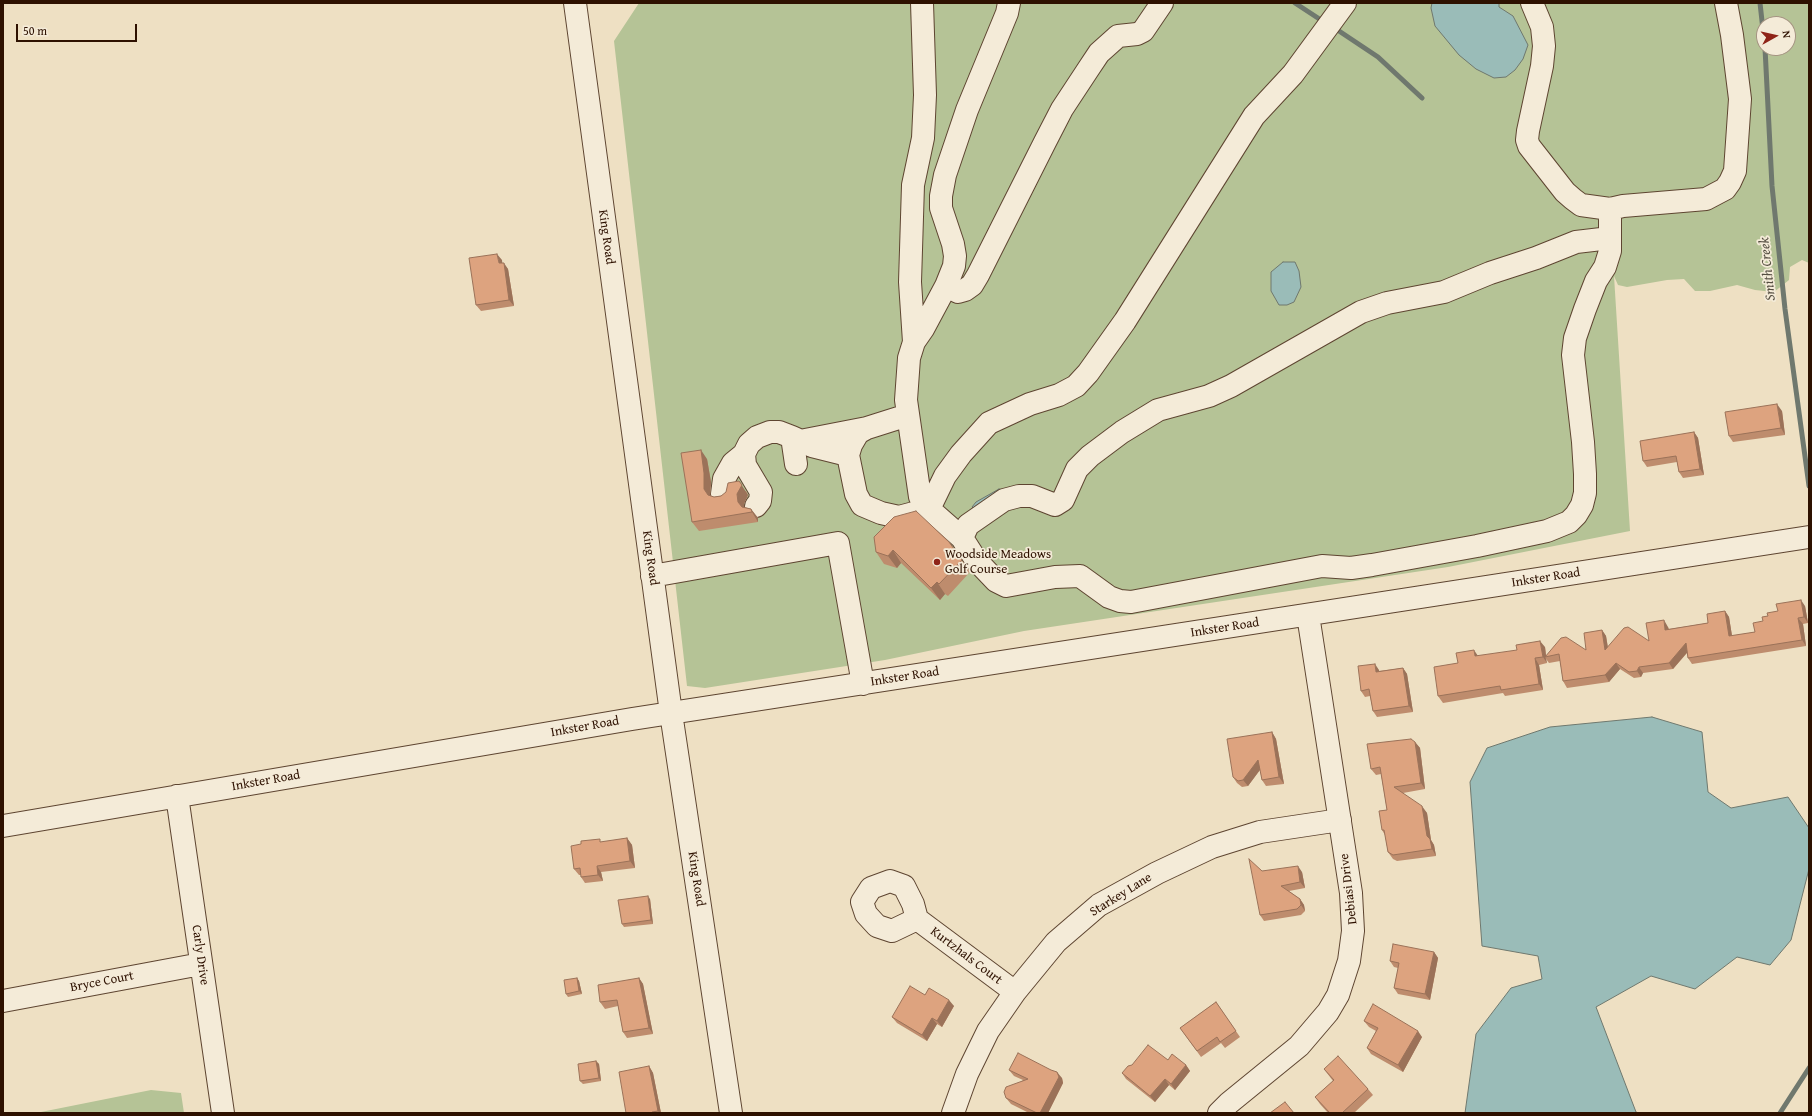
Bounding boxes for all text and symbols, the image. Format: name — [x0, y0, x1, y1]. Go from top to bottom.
scale bar — [18, 16, 139, 42]
north arrow — [1756, 16, 1796, 56]
text: 50 m — [23, 22, 47, 39]
text: N — [1778, 30, 1795, 39]
street label: King Road — [594, 209, 618, 265]
water label: Smith Creek — [1756, 236, 1780, 302]
street label: King Road — [638, 530, 662, 586]
place label: Woodside Meadows Golf Course — [945, 547, 1051, 578]
marker: Woodside Meadows Golf Course — [932, 557, 942, 567]
street label: Inkster Road — [1511, 565, 1581, 591]
street label: Inkster Road — [1190, 615, 1260, 641]
street label: Inkster Road — [870, 664, 940, 690]
street label: Inkster Road — [550, 713, 620, 741]
street label: Inkster Road — [231, 767, 301, 795]
street label: King Road — [684, 851, 708, 907]
street label: Debiasi Drive — [1337, 853, 1361, 925]
street label: Starkey Lane — [1087, 870, 1155, 920]
street label: Carly Drive — [188, 924, 212, 986]
street label: Kurtzhals Court — [927, 924, 1005, 988]
street label: Bryce Court — [69, 968, 135, 996]

